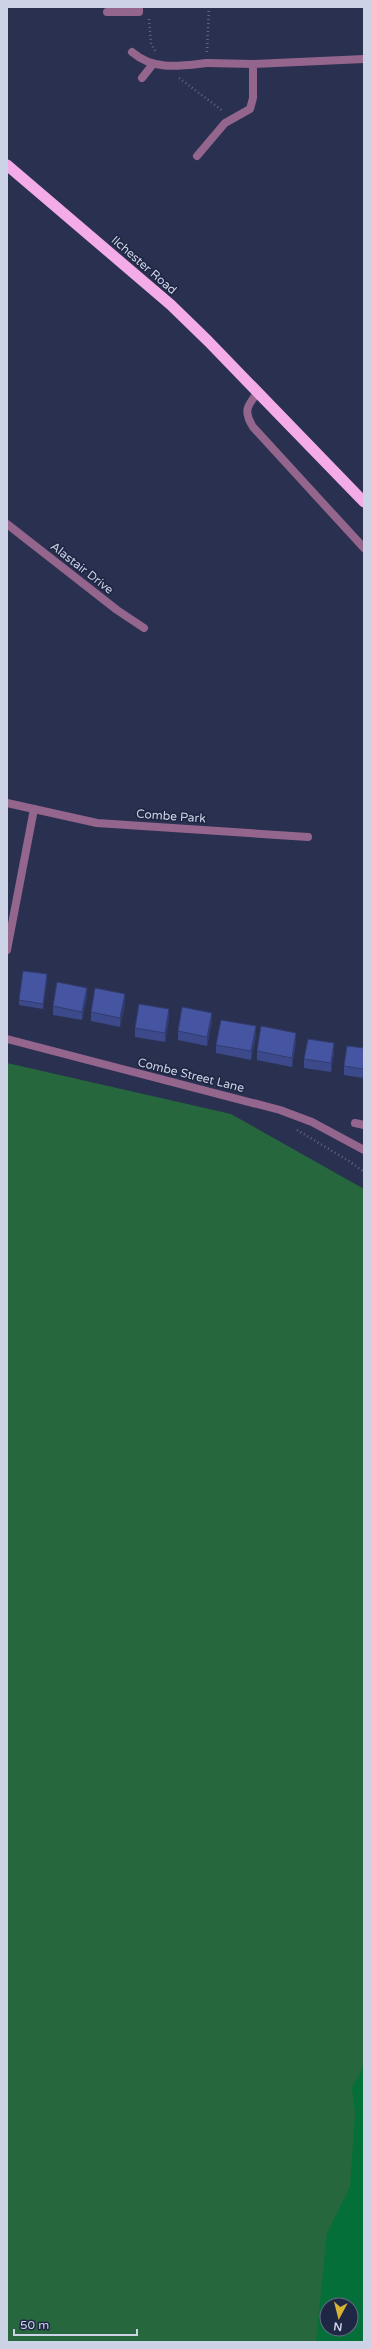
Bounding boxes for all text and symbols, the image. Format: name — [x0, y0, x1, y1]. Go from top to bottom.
street label: Ilchester Road — [109, 233, 179, 297]
street label: Alastair Drive — [48, 539, 116, 597]
street label: Combe Park — [136, 807, 207, 825]
street label: Combe Street Lane — [136, 1055, 246, 1095]
north arrow — [319, 2297, 359, 2337]
scale bar — [14, 2311, 137, 2337]
text: 50 m — [20, 2318, 49, 2332]
text: N — [333, 2319, 343, 2333]

